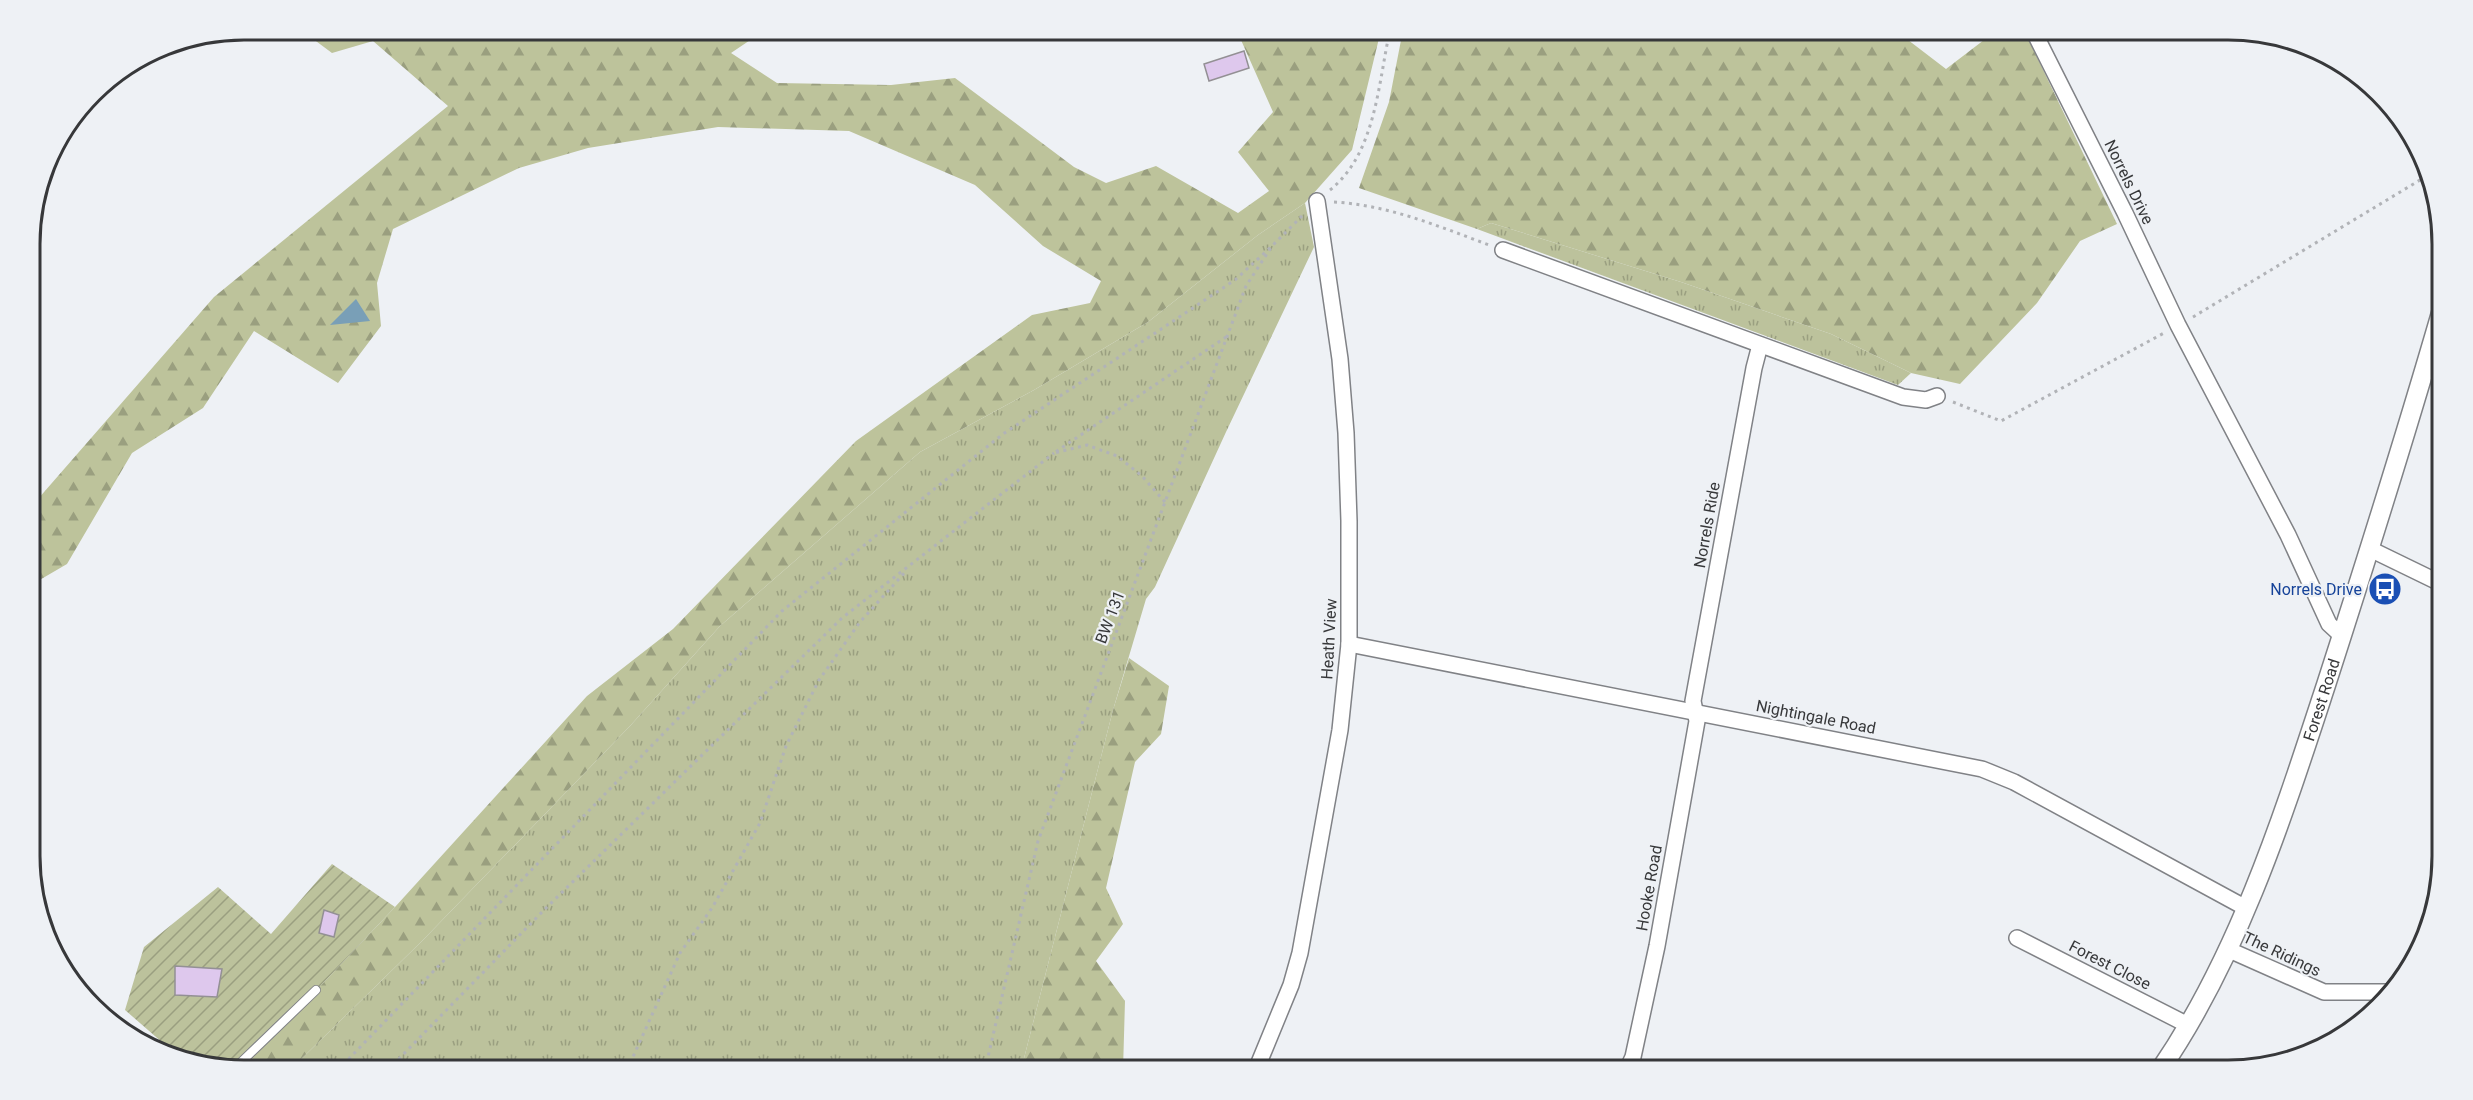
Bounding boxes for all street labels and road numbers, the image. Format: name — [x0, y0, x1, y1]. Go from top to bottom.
street label: Norrels Drive — [2100, 137, 2158, 227]
street label: Norrels Ride — [1690, 480, 1724, 570]
street label: BW 131 — [1091, 588, 1129, 646]
street label: Heath View — [1317, 598, 1341, 680]
street label: Forest Road — [2299, 656, 2343, 743]
street label: Nightingale Road — [1754, 696, 1878, 738]
street label: Hooke Road — [1632, 844, 1666, 932]
street label: The Ridings — [2240, 928, 2324, 980]
street label: Forest Close — [2066, 936, 2154, 994]

